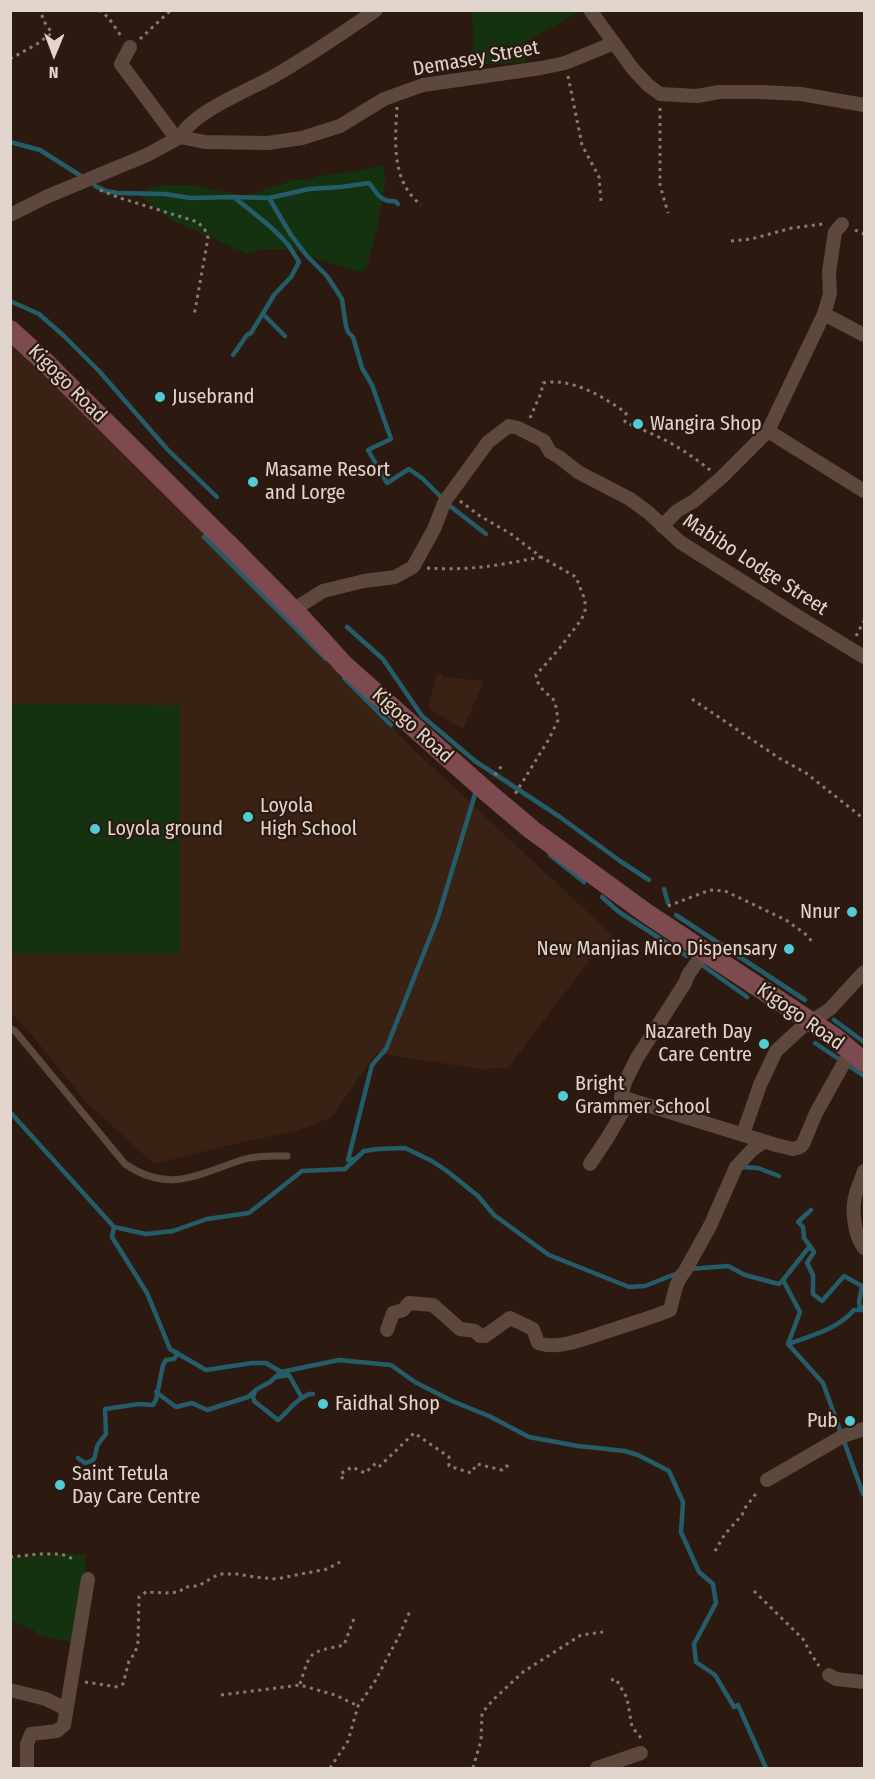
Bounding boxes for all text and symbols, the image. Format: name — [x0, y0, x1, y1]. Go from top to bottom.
north arrow — [24, 24, 84, 84]
street label: Demasey Street — [411, 36, 541, 82]
text: N — [49, 63, 59, 82]
street label: Kigogo Road — [23, 340, 111, 428]
place label: Jusebrand — [172, 385, 254, 409]
marker: Jusebrand — [153, 390, 167, 404]
place label: Wangira Shop — [650, 412, 762, 436]
marker: Wangira Shop — [631, 417, 645, 431]
place label: Masame Resort and Lorge — [265, 458, 390, 505]
marker: Masame Resort and Lorge — [246, 475, 260, 489]
street label: Mabibo Lodge Street — [678, 509, 832, 621]
street label: Kigogo Road — [366, 683, 458, 769]
place label: Loyola High School — [260, 794, 357, 841]
marker: Loyola High School — [241, 810, 255, 824]
place label: Loyola ground — [107, 817, 223, 841]
marker: Loyola ground — [88, 822, 102, 836]
place label: Nnur — [800, 900, 840, 924]
marker: Nnur — [845, 905, 859, 919]
place label: New Manjias Mico Dispensary — [537, 937, 777, 961]
marker: New Manjias Mico Dispensary — [782, 942, 796, 956]
street label: Kigogo Road — [752, 978, 848, 1056]
place label: Nazareth Day Care Centre — [645, 1020, 752, 1067]
marker: Nazareth Day Care Centre — [757, 1037, 771, 1051]
place label: Bright Grammer School — [575, 1072, 710, 1119]
marker: Bright Grammer School — [556, 1089, 570, 1103]
place label: Faidhal Shop — [335, 1392, 440, 1416]
marker: Faidhal Shop — [316, 1397, 330, 1411]
place label: Pub — [807, 1409, 838, 1433]
marker: Pub — [843, 1414, 857, 1428]
place label: Saint Tetula Day Care Centre — [72, 1462, 200, 1509]
marker: Saint Tetula Day Care Centre — [53, 1478, 67, 1492]

